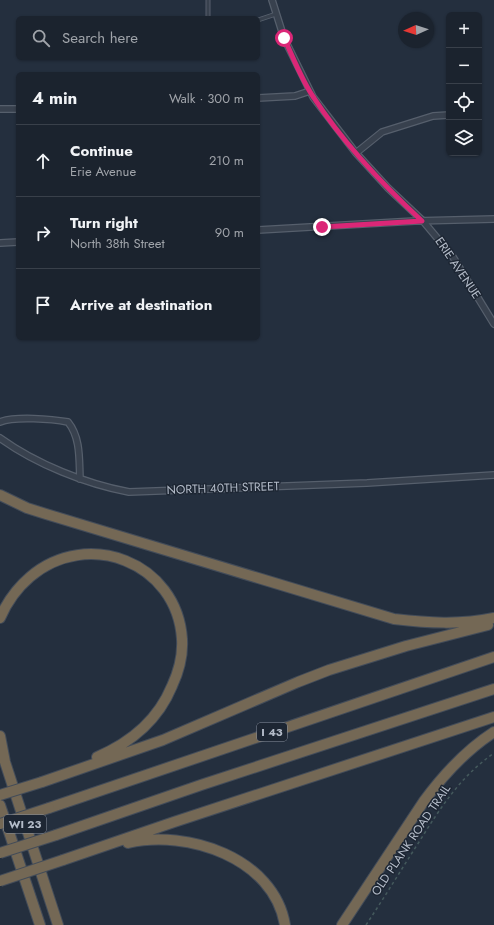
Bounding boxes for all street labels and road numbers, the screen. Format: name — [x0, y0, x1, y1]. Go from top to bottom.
street label: ERIE AVENUE — [431, 233, 485, 303]
street label: NORTH 40TH STREET — [166, 477, 280, 499]
road number: I 43 — [257, 723, 287, 741]
street label: OLD PLANK ROAD TRAIL — [367, 780, 455, 899]
road number: WI 23 — [4, 815, 46, 833]

